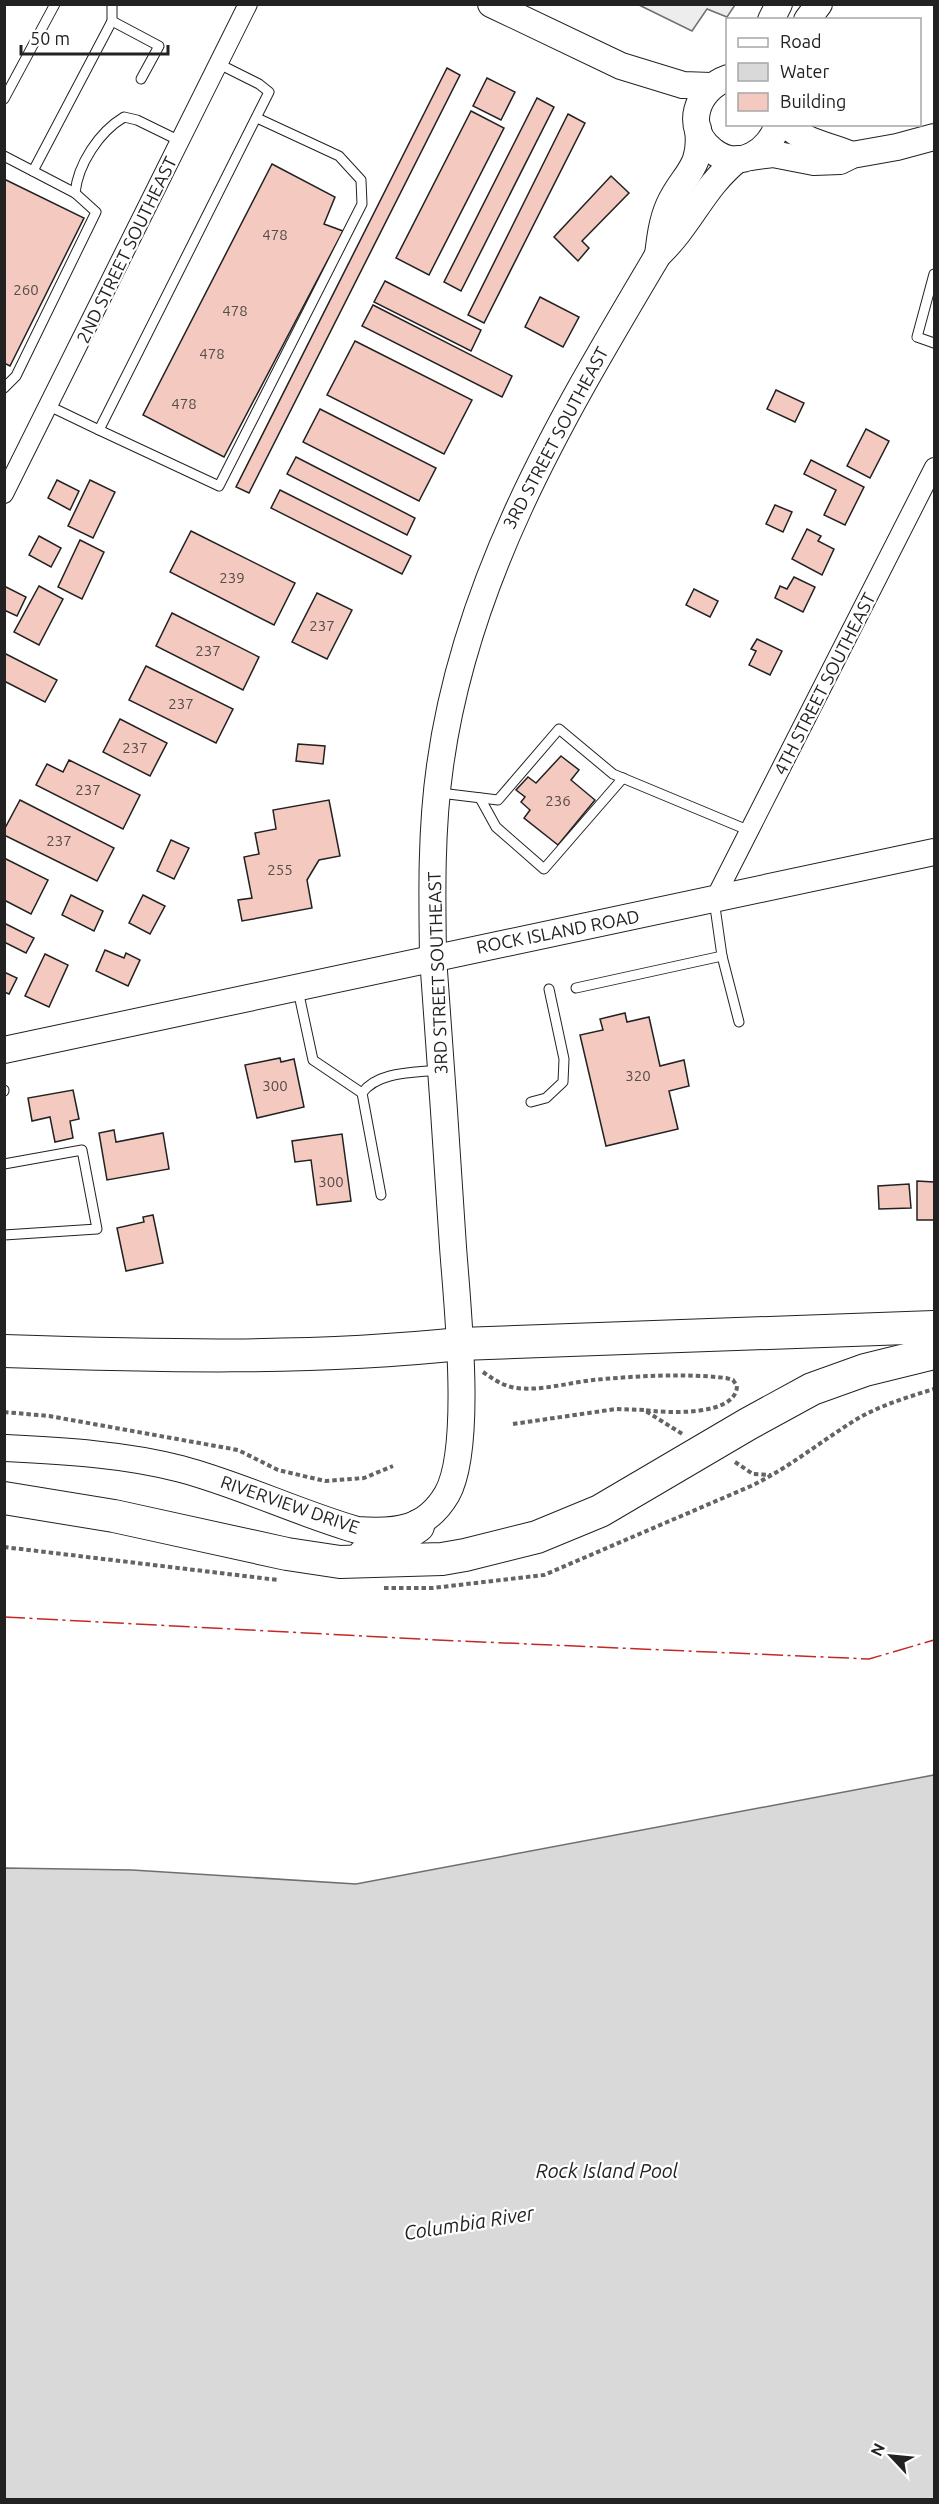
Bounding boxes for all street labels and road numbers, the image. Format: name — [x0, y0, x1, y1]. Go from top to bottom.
street label: 2ND STREET SOUTHEAST — [72, 153, 180, 346]
street label: 3RD STREET SOUTHEAST — [499, 343, 612, 532]
street label: 4TH STREET SOUTHEAST — [769, 589, 879, 778]
street label: 3RD STREET SOUTHEAST — [423, 871, 451, 1075]
street label: ROCK ISLAND ROAD — [475, 905, 641, 957]
street label: RIVERVIEW DRIVE — [218, 1471, 362, 1537]

